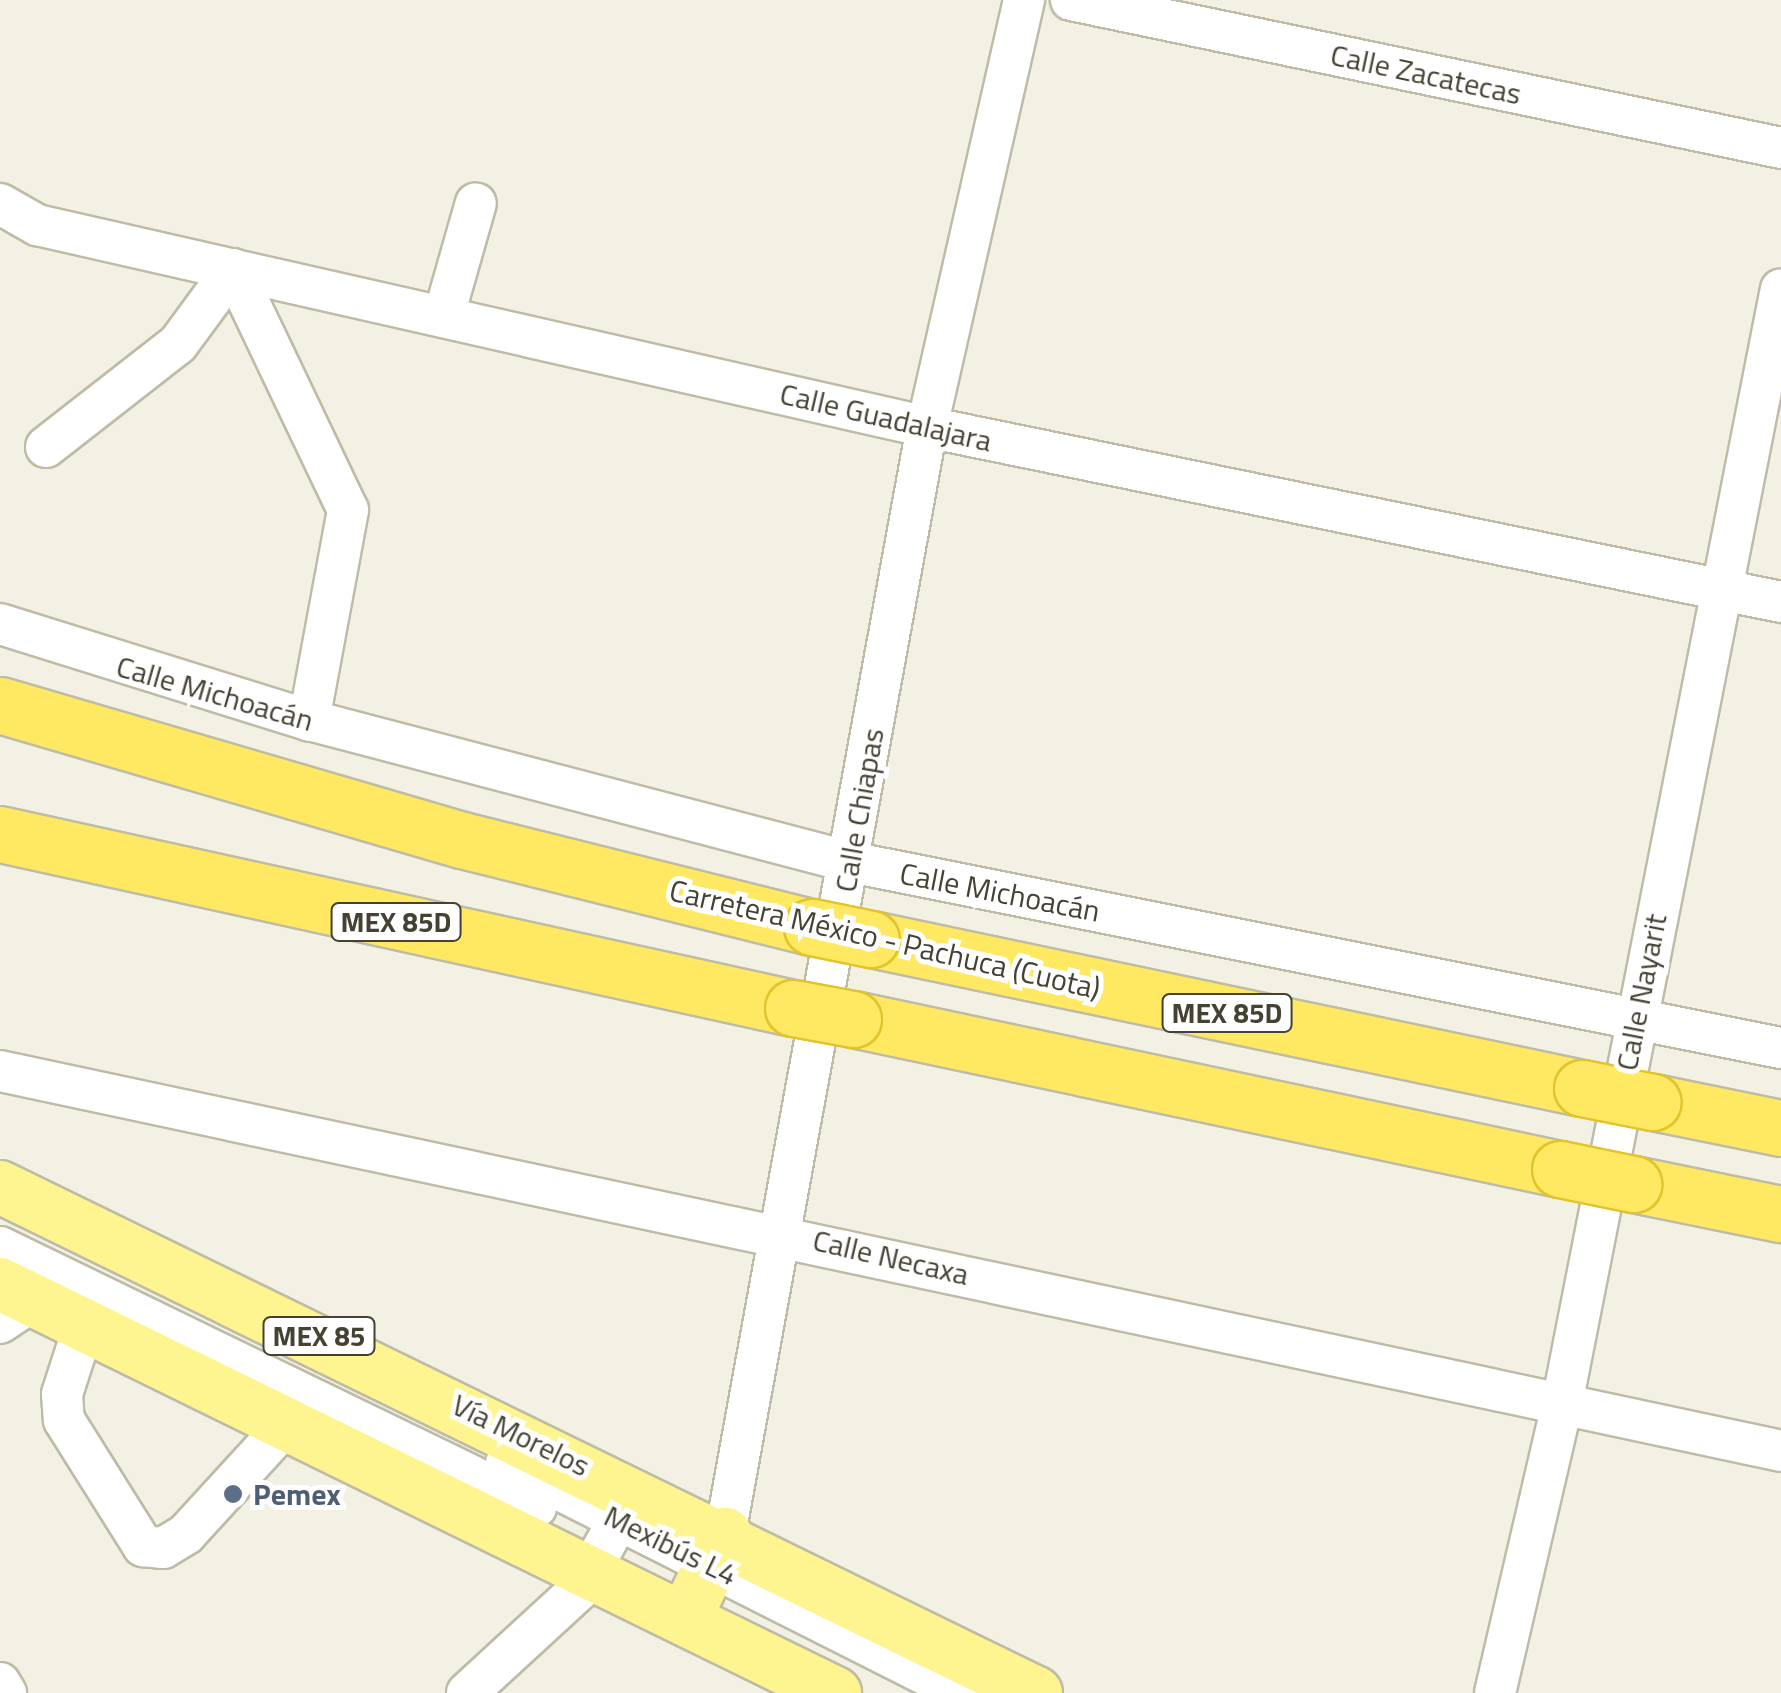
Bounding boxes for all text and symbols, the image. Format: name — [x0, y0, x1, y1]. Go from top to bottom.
street label: Calle Zacatecas — [1327, 36, 1525, 112]
street label: Calle Guadalajara — [777, 375, 995, 459]
street label: Calle Michoacán — [112, 648, 318, 738]
street label: Calle Chiapas — [827, 725, 891, 895]
street label: Calle Michoacán — [897, 855, 1103, 929]
street label: Carretera México - Pachuca (Cuota) — [666, 872, 1104, 1006]
road number: MEX 85D — [328, 899, 464, 945]
street label: Calle Nayarit — [1608, 911, 1674, 1073]
road number: MEX 85D — [1160, 990, 1294, 1036]
street label: Calle Necaxa — [810, 1222, 972, 1292]
road number: MEX 85 — [262, 1313, 376, 1359]
street label: Vía Morelos — [446, 1386, 596, 1484]
place label: Pemex — [253, 1476, 341, 1512]
marker: Pemex — [222, 1483, 244, 1505]
street label: Mexibús L4 — [599, 1497, 743, 1593]

